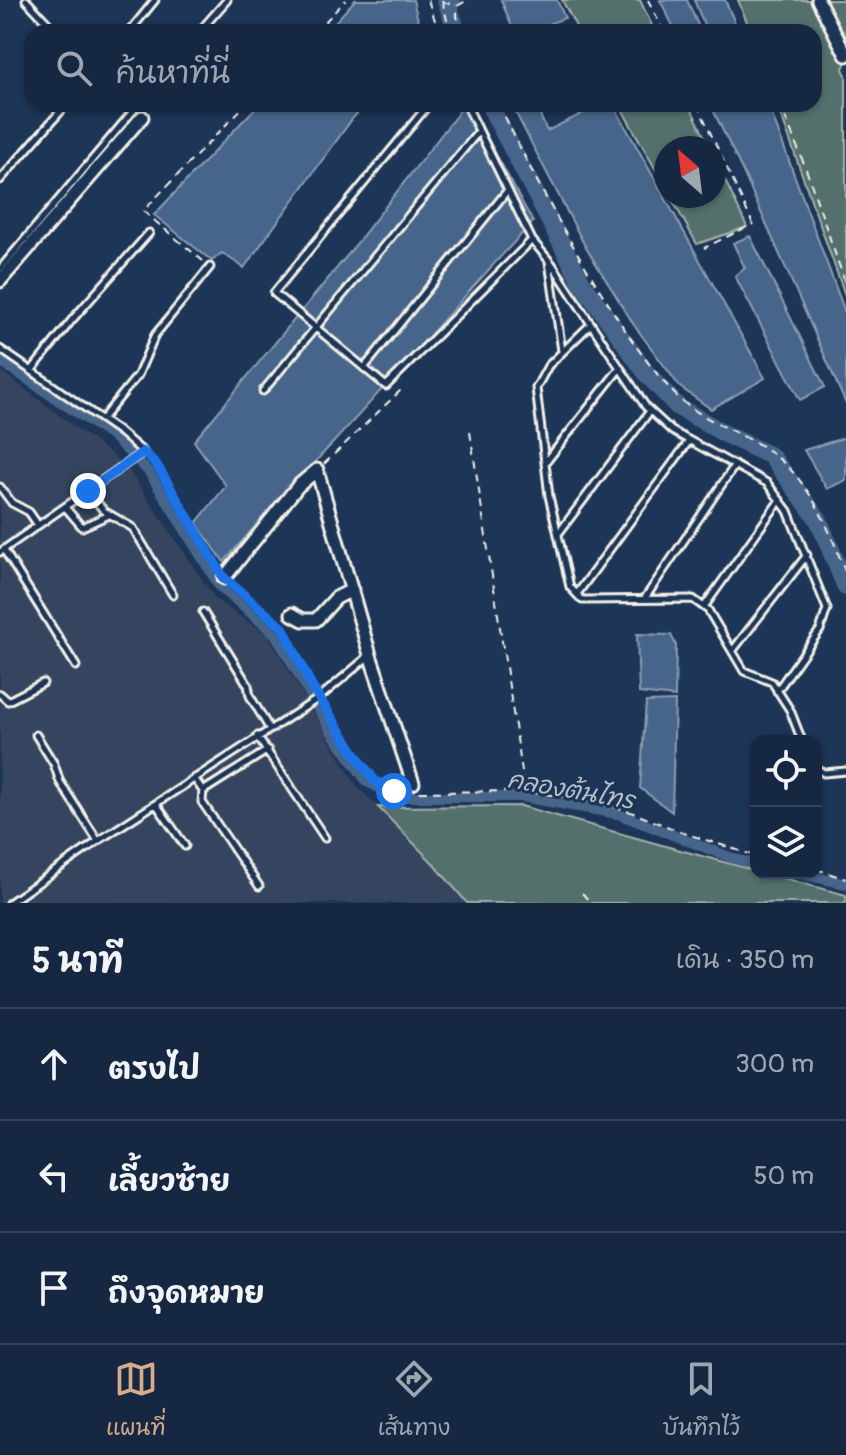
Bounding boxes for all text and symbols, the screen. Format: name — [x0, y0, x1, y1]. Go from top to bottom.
search box — [24, 24, 822, 112]
icon: search — [52, 46, 96, 90]
text: ค้นหาที่นี่ — [116, 55, 230, 92]
north arrow — [654, 136, 726, 208]
route end — [70, 473, 106, 509]
map controls — [750, 735, 822, 879]
button: locate — [750, 735, 822, 807]
water label: คลองต้นไทร — [505, 763, 639, 816]
route start — [376, 773, 412, 809]
button: layers — [750, 807, 822, 879]
text: 5 นาที — [32, 940, 123, 983]
text: เดิน · 350 m — [676, 944, 814, 976]
icon: ahead — [32, 1042, 76, 1086]
text: 300 m — [735, 1048, 814, 1080]
text: ตรงไป — [108, 1051, 200, 1088]
icon: left — [32, 1154, 76, 1198]
text: 50 m — [753, 1160, 814, 1192]
text: เลี้ยวซ้าย — [108, 1163, 230, 1200]
icon: arrive — [32, 1266, 76, 1310]
text: ถึงจุดหมาย — [108, 1275, 265, 1312]
tab: แผนที่ — [106, 1357, 165, 1443]
tab: เส้นทาง — [378, 1357, 450, 1443]
tab: บันทึกไว้ — [663, 1357, 740, 1443]

